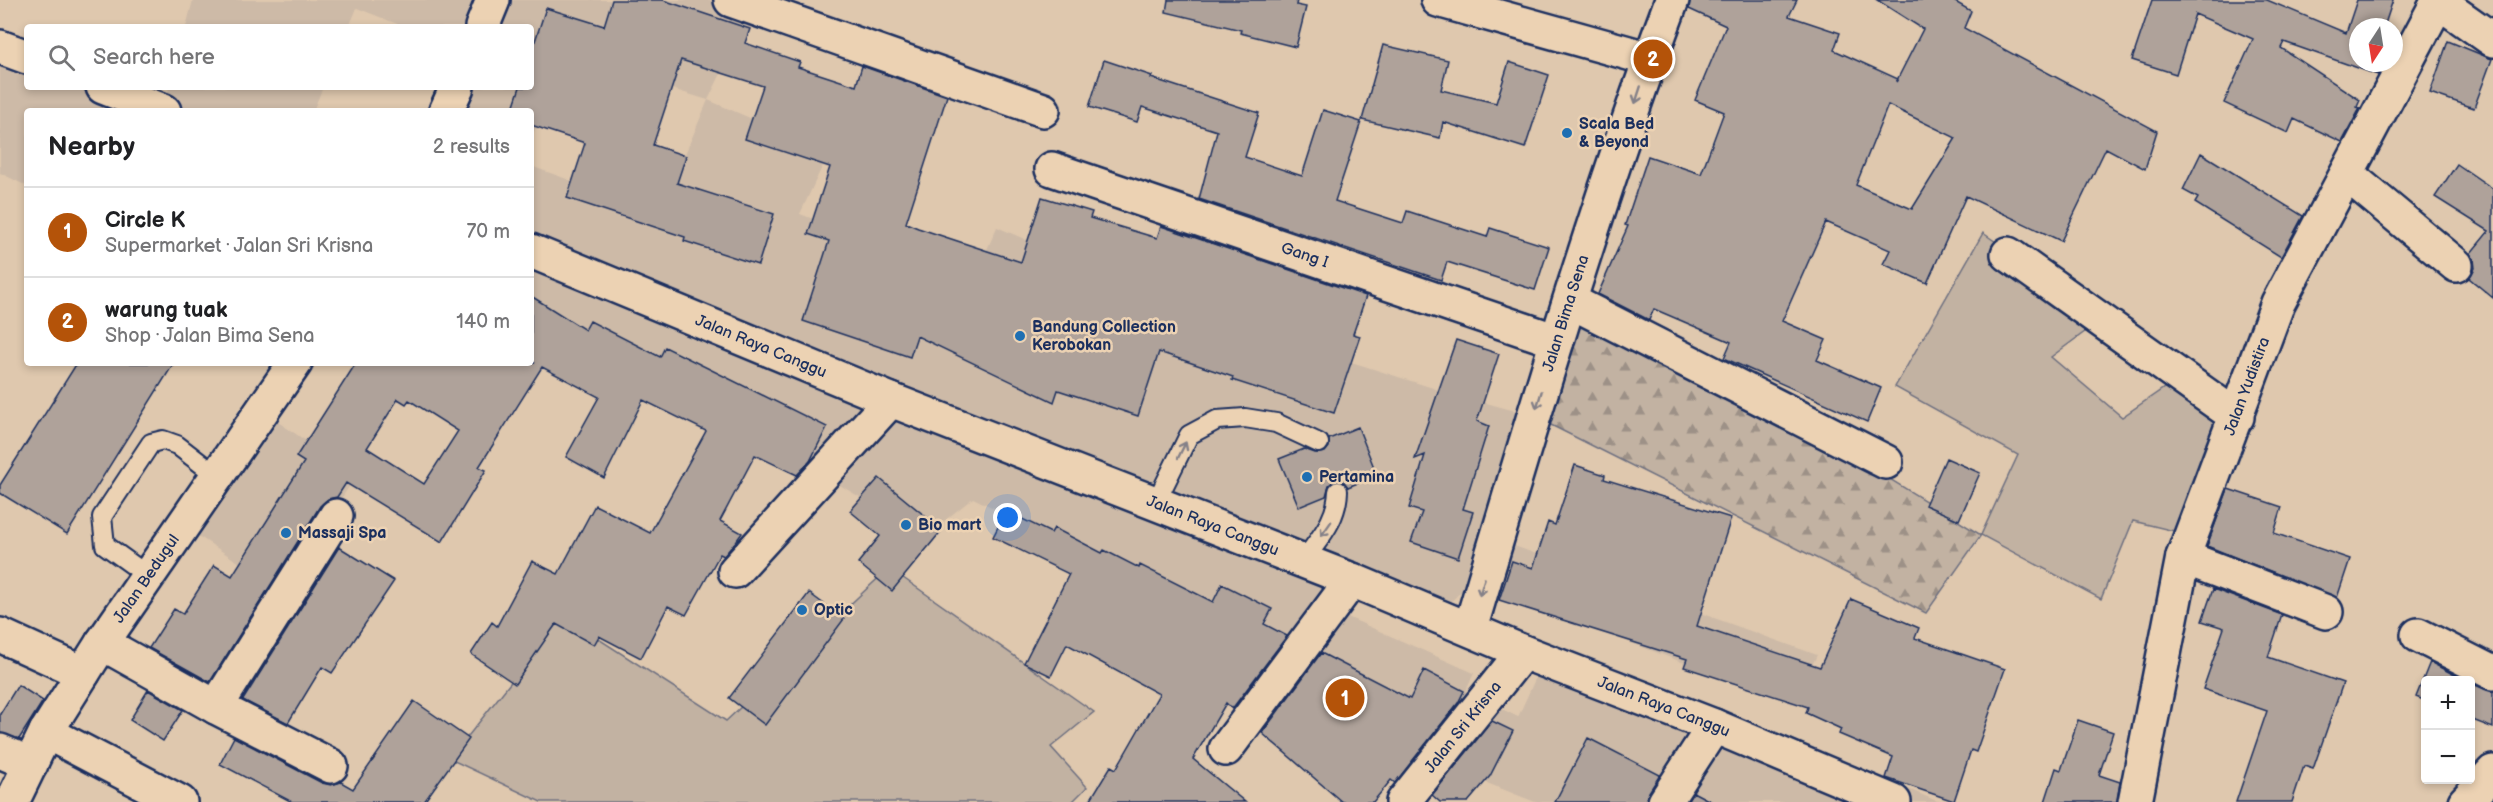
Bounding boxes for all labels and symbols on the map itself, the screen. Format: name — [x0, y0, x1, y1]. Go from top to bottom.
north arrow — [2349, 18, 2403, 72]
pin: 2 — [1634, 36, 1672, 82]
one-way arrow — [1632, 85, 1643, 104]
place label: Scala Bed & Beyond — [1579, 115, 1654, 152]
marker: Scala Bed & Beyond — [1560, 126, 1574, 140]
street label: Gang I — [1279, 238, 1331, 272]
street label: Jalan Bima Sena — [1539, 252, 1593, 374]
street label: Jalan Raya Canggu — [693, 311, 830, 382]
place label: Bandung Collection Kerobokan — [1032, 318, 1176, 355]
marker: Bandung Collection Kerobokan — [1013, 329, 1027, 343]
street label: Jalan Yudistira — [2220, 334, 2274, 438]
one-way arrow — [1533, 390, 1544, 409]
one-way arrow — [1176, 441, 1188, 459]
place label: Pertamina — [1319, 468, 1394, 487]
marker: Pertamina — [1300, 470, 1314, 484]
street label: Jalan Raya Canggu — [1144, 491, 1282, 560]
your location — [993, 503, 1022, 532]
place label: Bio mart — [918, 516, 982, 535]
marker: Bio mart — [899, 518, 913, 532]
one-way arrow — [1320, 520, 1332, 536]
place label: Massaji Spa — [298, 524, 387, 543]
marker: Massaji Spa — [279, 526, 293, 540]
street label: Jalan Bedugul — [109, 531, 183, 627]
one-way arrow — [1476, 577, 1487, 596]
place label: Optic — [814, 601, 853, 620]
marker: Optic — [795, 603, 809, 617]
street label: Jalan Raya Canggu — [1595, 672, 1733, 741]
pin: 1 — [1326, 676, 1364, 720]
street label: Jalan Sri Krisna — [1421, 677, 1505, 777]

